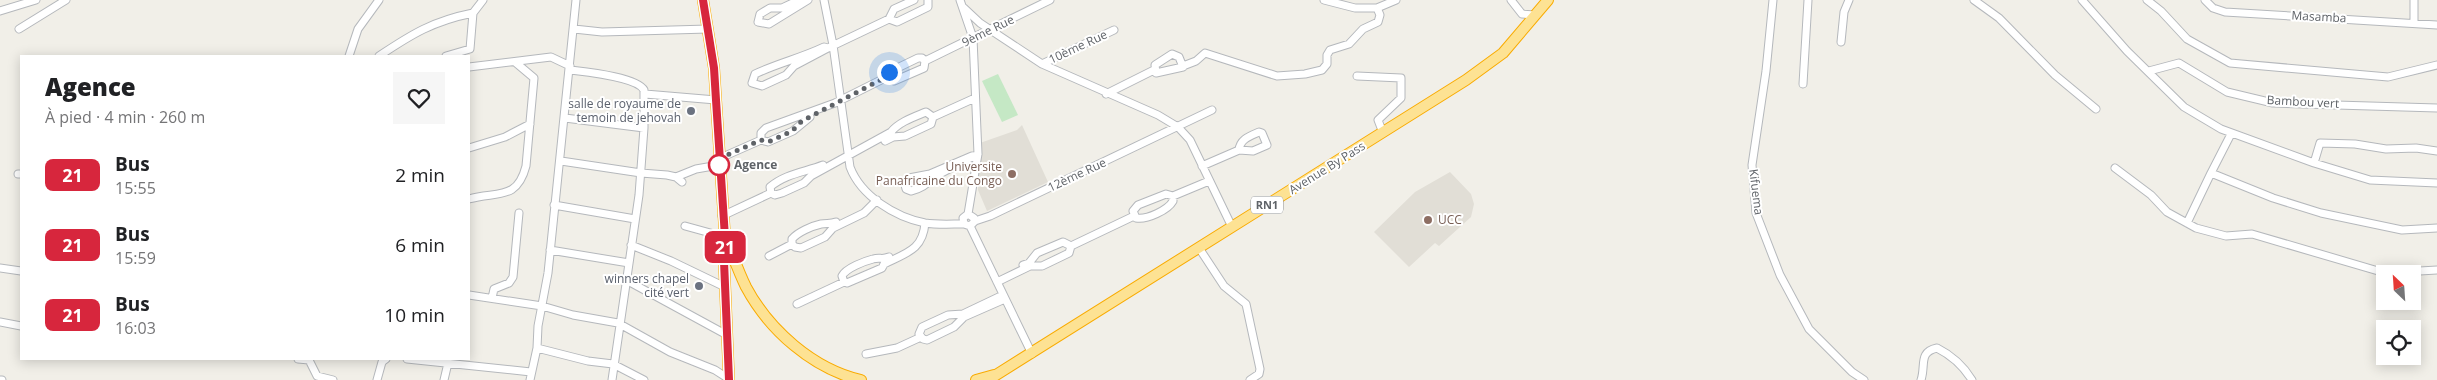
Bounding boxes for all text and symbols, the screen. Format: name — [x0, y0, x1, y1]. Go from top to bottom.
street label: Masamba — [2291, 7, 2347, 26]
street label: 9ème Rue — [959, 11, 1017, 50]
street label: 10ème Rue — [1046, 25, 1110, 68]
your location — [877, 60, 902, 85]
text: Agence — [45, 70, 136, 103]
button: heart — [393, 72, 445, 124]
street label: Bambou vert — [2266, 91, 2340, 112]
place label: salle de royaume de temoin de jehovah — [568, 95, 681, 126]
marker: salle de royaume de temoin de jehovah — [685, 105, 697, 117]
text: À pied · 4 min · 260 m — [45, 106, 205, 128]
street label: Avenue By Pass — [1285, 137, 1368, 198]
text: Bus — [115, 151, 150, 177]
street label: 12ème Rue — [1045, 153, 1109, 196]
marker: Agence — [708, 154, 730, 176]
place label: Agence — [734, 156, 777, 173]
place label: Universite Panafricaine du Congo — [876, 158, 1002, 189]
text: 2 min — [395, 162, 445, 188]
text: 21 — [62, 163, 83, 187]
marker: Universite Panafricaine du Congo — [1006, 168, 1018, 180]
street label: Kifuema — [1745, 168, 1768, 216]
text: 15:55 — [115, 177, 156, 199]
road number: RN1 — [1251, 196, 1283, 214]
place label: UCC — [1438, 211, 1462, 228]
marker: UCC — [1422, 214, 1434, 226]
text: Bus — [115, 221, 150, 247]
line badge: 21 — [702, 231, 748, 263]
text: 6 min — [395, 232, 445, 258]
text: 21 — [62, 233, 83, 257]
text: 21 — [715, 235, 735, 259]
text: 15:59 — [115, 247, 156, 269]
north arrow — [2376, 265, 2421, 310]
map controls — [2376, 265, 2421, 365]
place label: winners chapel cité vert — [605, 270, 689, 301]
marker: winners chapel cité vert — [693, 280, 705, 292]
text: Bus — [115, 291, 150, 317]
text: 10 min — [384, 302, 445, 328]
text: 21 — [62, 303, 83, 327]
text: 16:03 — [115, 317, 156, 339]
button: locate — [2376, 320, 2421, 365]

